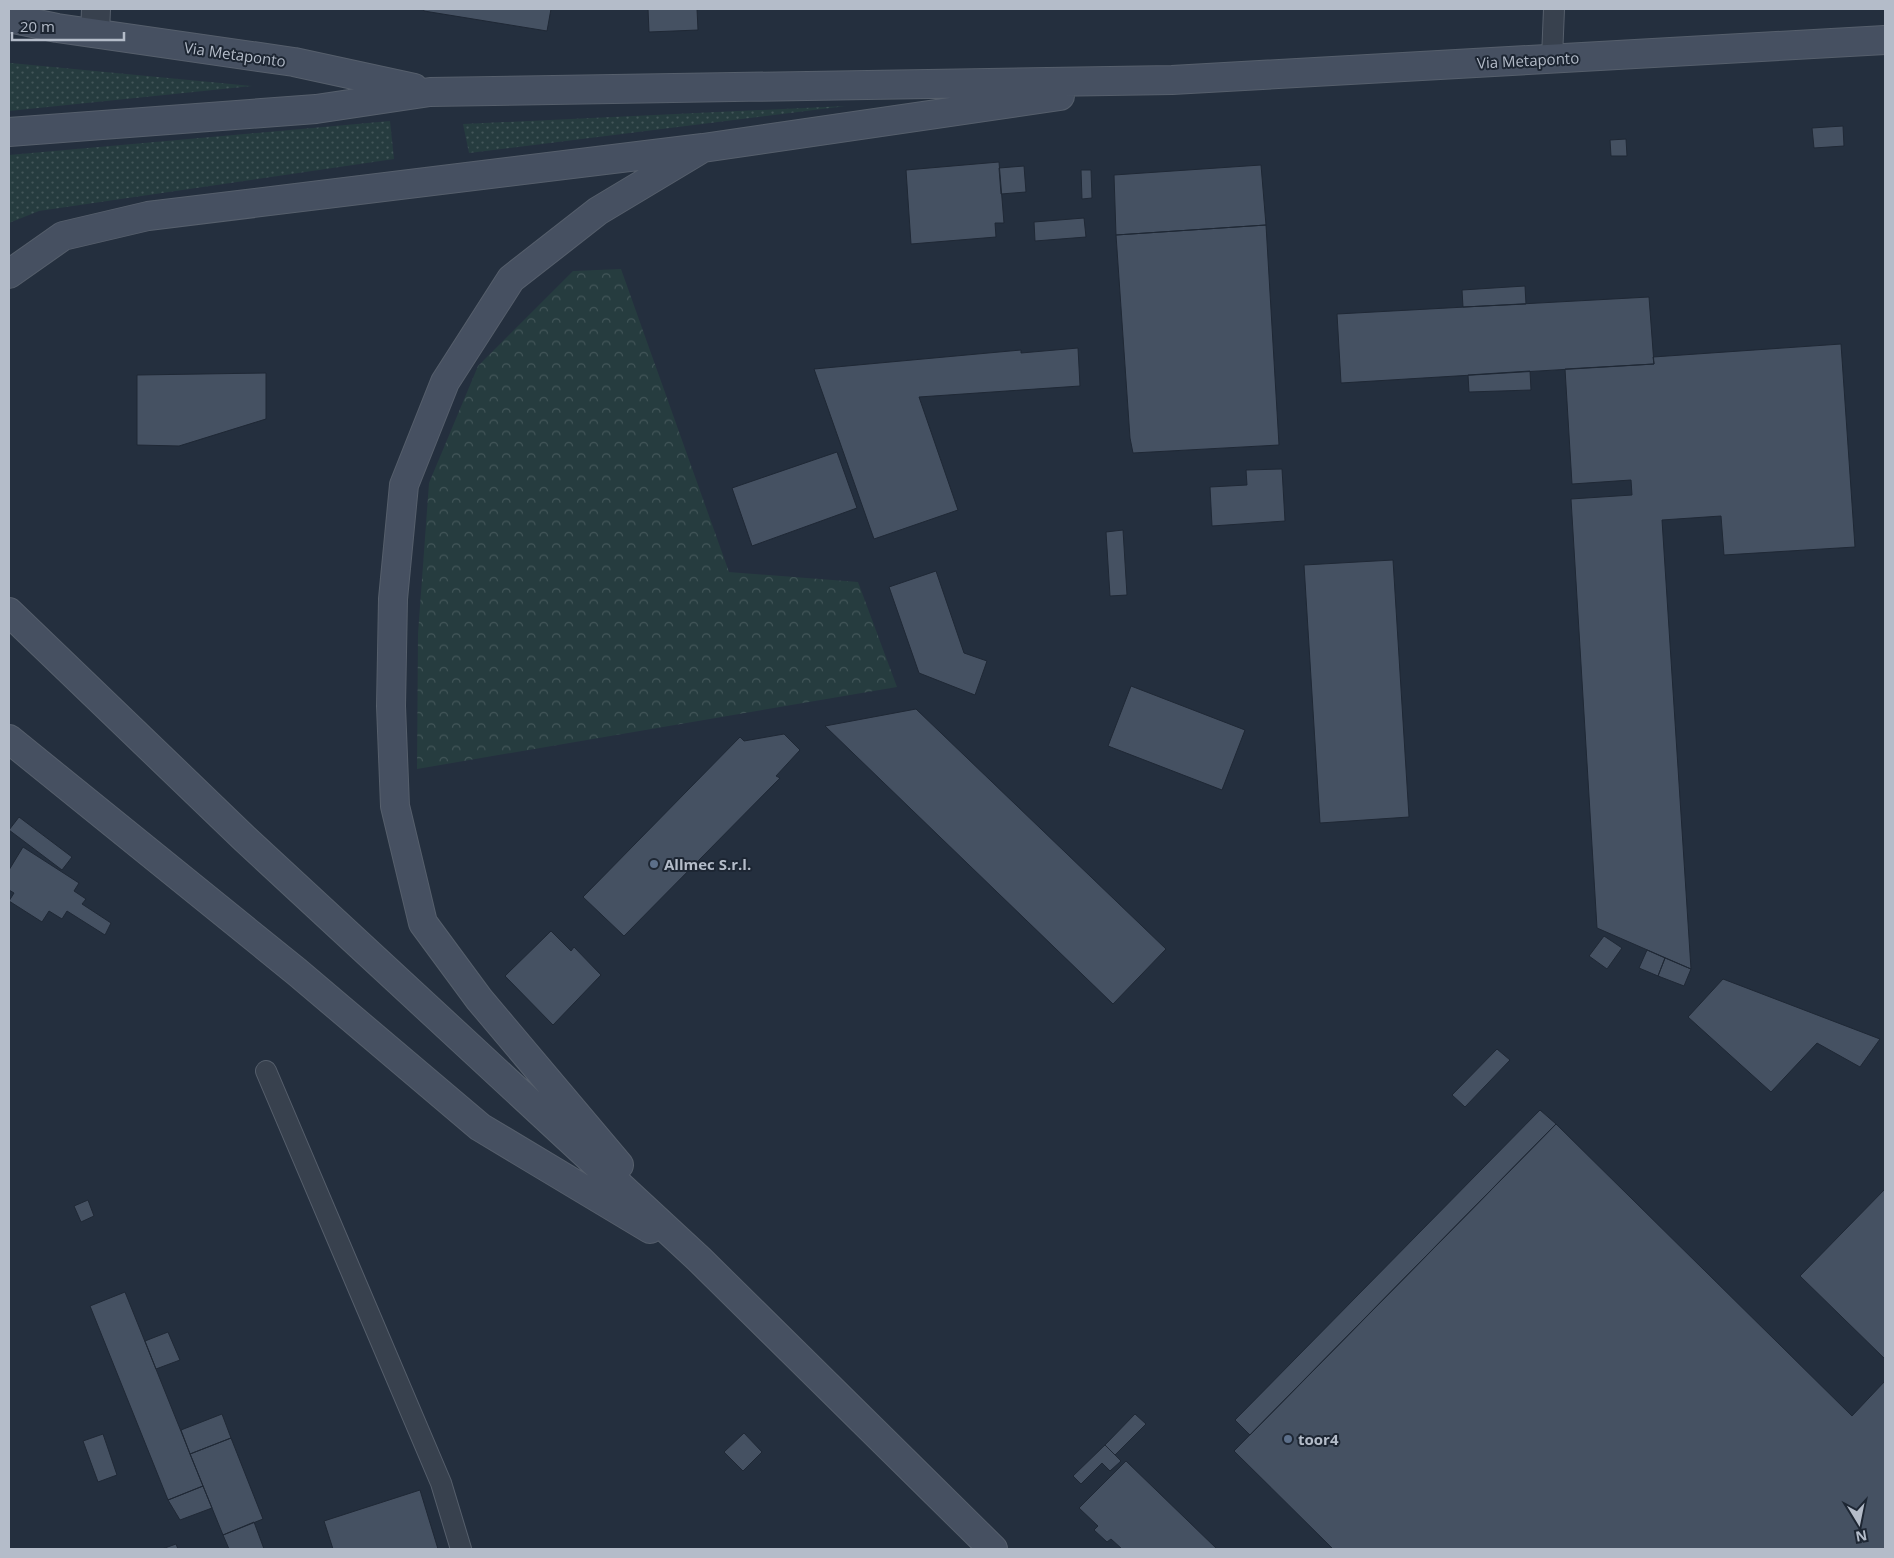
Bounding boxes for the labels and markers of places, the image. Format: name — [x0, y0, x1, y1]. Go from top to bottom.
place label: Allmec S.r.l. — [664, 854, 751, 874]
marker: Allmec S.r.l. — [648, 858, 660, 870]
place label: toor4 — [1298, 1429, 1339, 1449]
marker: toor4 — [1282, 1433, 1294, 1445]

